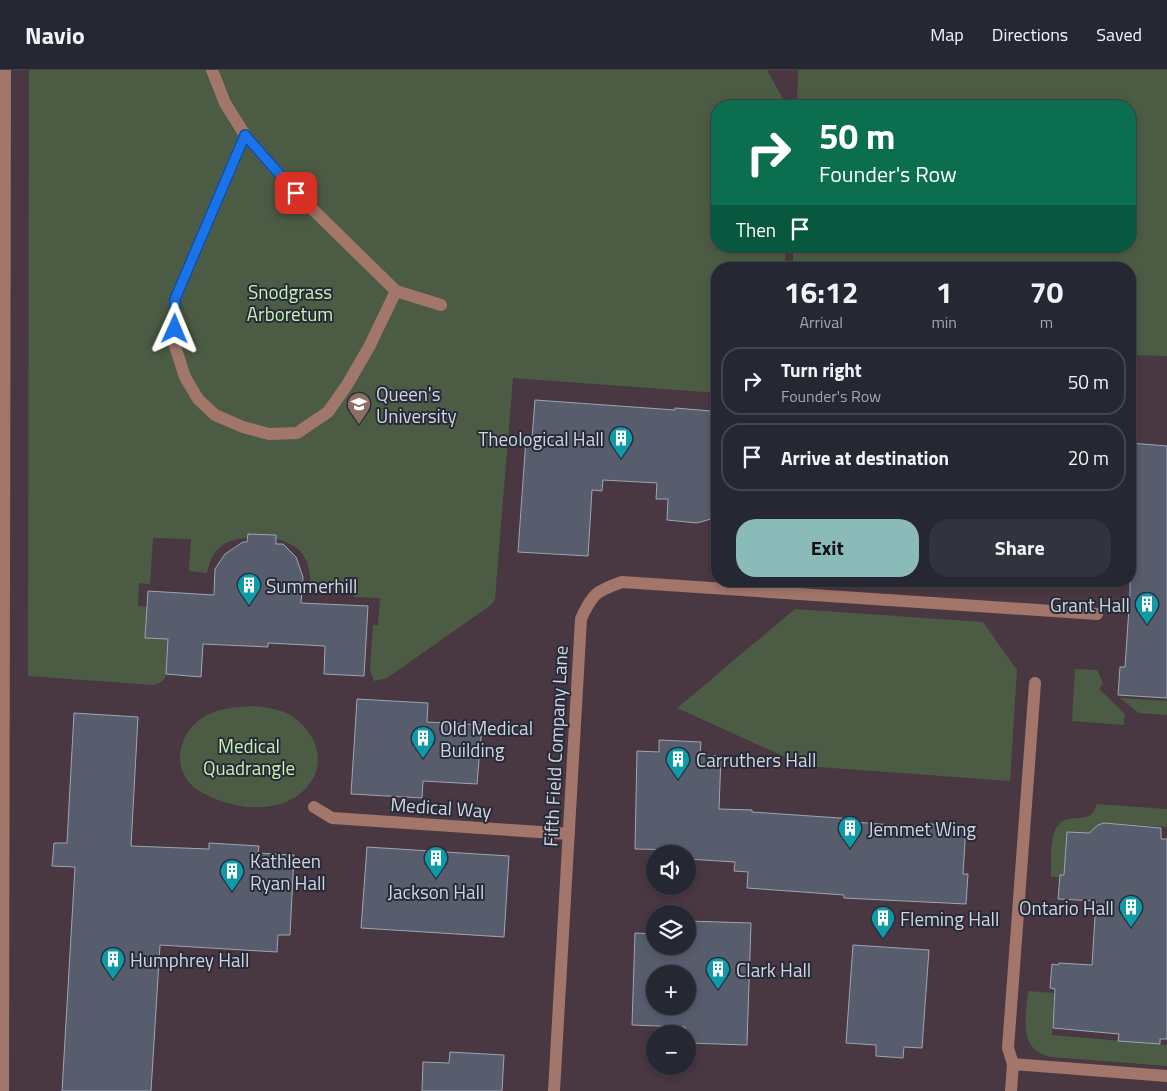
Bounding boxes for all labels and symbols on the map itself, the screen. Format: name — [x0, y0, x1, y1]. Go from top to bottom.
pin — [275, 172, 317, 214]
park label: Snodgrass Arboretum — [247, 277, 333, 328]
position arrow — [148, 302, 200, 354]
place label: Queen's University — [376, 379, 457, 430]
school or university icon: Queen's University — [346, 391, 372, 425]
place label: Theological Hall — [478, 424, 604, 453]
building icon: Theological Hall — [608, 425, 634, 459]
place label: Summerhill — [266, 571, 357, 600]
building icon: Summerhill — [236, 572, 262, 606]
place label: Grant Hall — [1050, 590, 1130, 619]
building icon: Grant Hall — [1134, 591, 1160, 625]
street label: Fifth Field Company Lane — [535, 645, 575, 847]
place label: Old Medical Building — [440, 713, 533, 764]
building icon: Old Medical Building — [410, 725, 436, 759]
park label: Medical Quadrangle — [203, 731, 295, 782]
place label: Carruthers Hall — [696, 745, 816, 774]
building icon: Carruthers Hall — [665, 746, 691, 780]
street label: Medical Way — [390, 789, 492, 825]
place label: Jemmet Wing — [868, 814, 976, 843]
building icon: Jemmet Wing — [837, 815, 863, 849]
building icon: Jackson Hall — [423, 845, 449, 879]
place label: Kathleen Ryan Hall — [250, 846, 326, 897]
building icon: Kathleen Ryan Hall — [219, 858, 245, 892]
place label: Jackson Hall — [388, 877, 484, 906]
place label: Ontario Hall — [1019, 893, 1114, 922]
building icon: Ontario Hall — [1118, 894, 1144, 928]
place label: Fleming Hall — [900, 904, 999, 933]
building icon: Fleming Hall — [870, 905, 896, 939]
place label: Humphrey Hall — [130, 945, 249, 974]
building icon: Humphrey Hall — [100, 946, 126, 980]
place label: Clark Hall — [736, 955, 811, 984]
building icon: Clark Hall — [705, 956, 731, 990]

